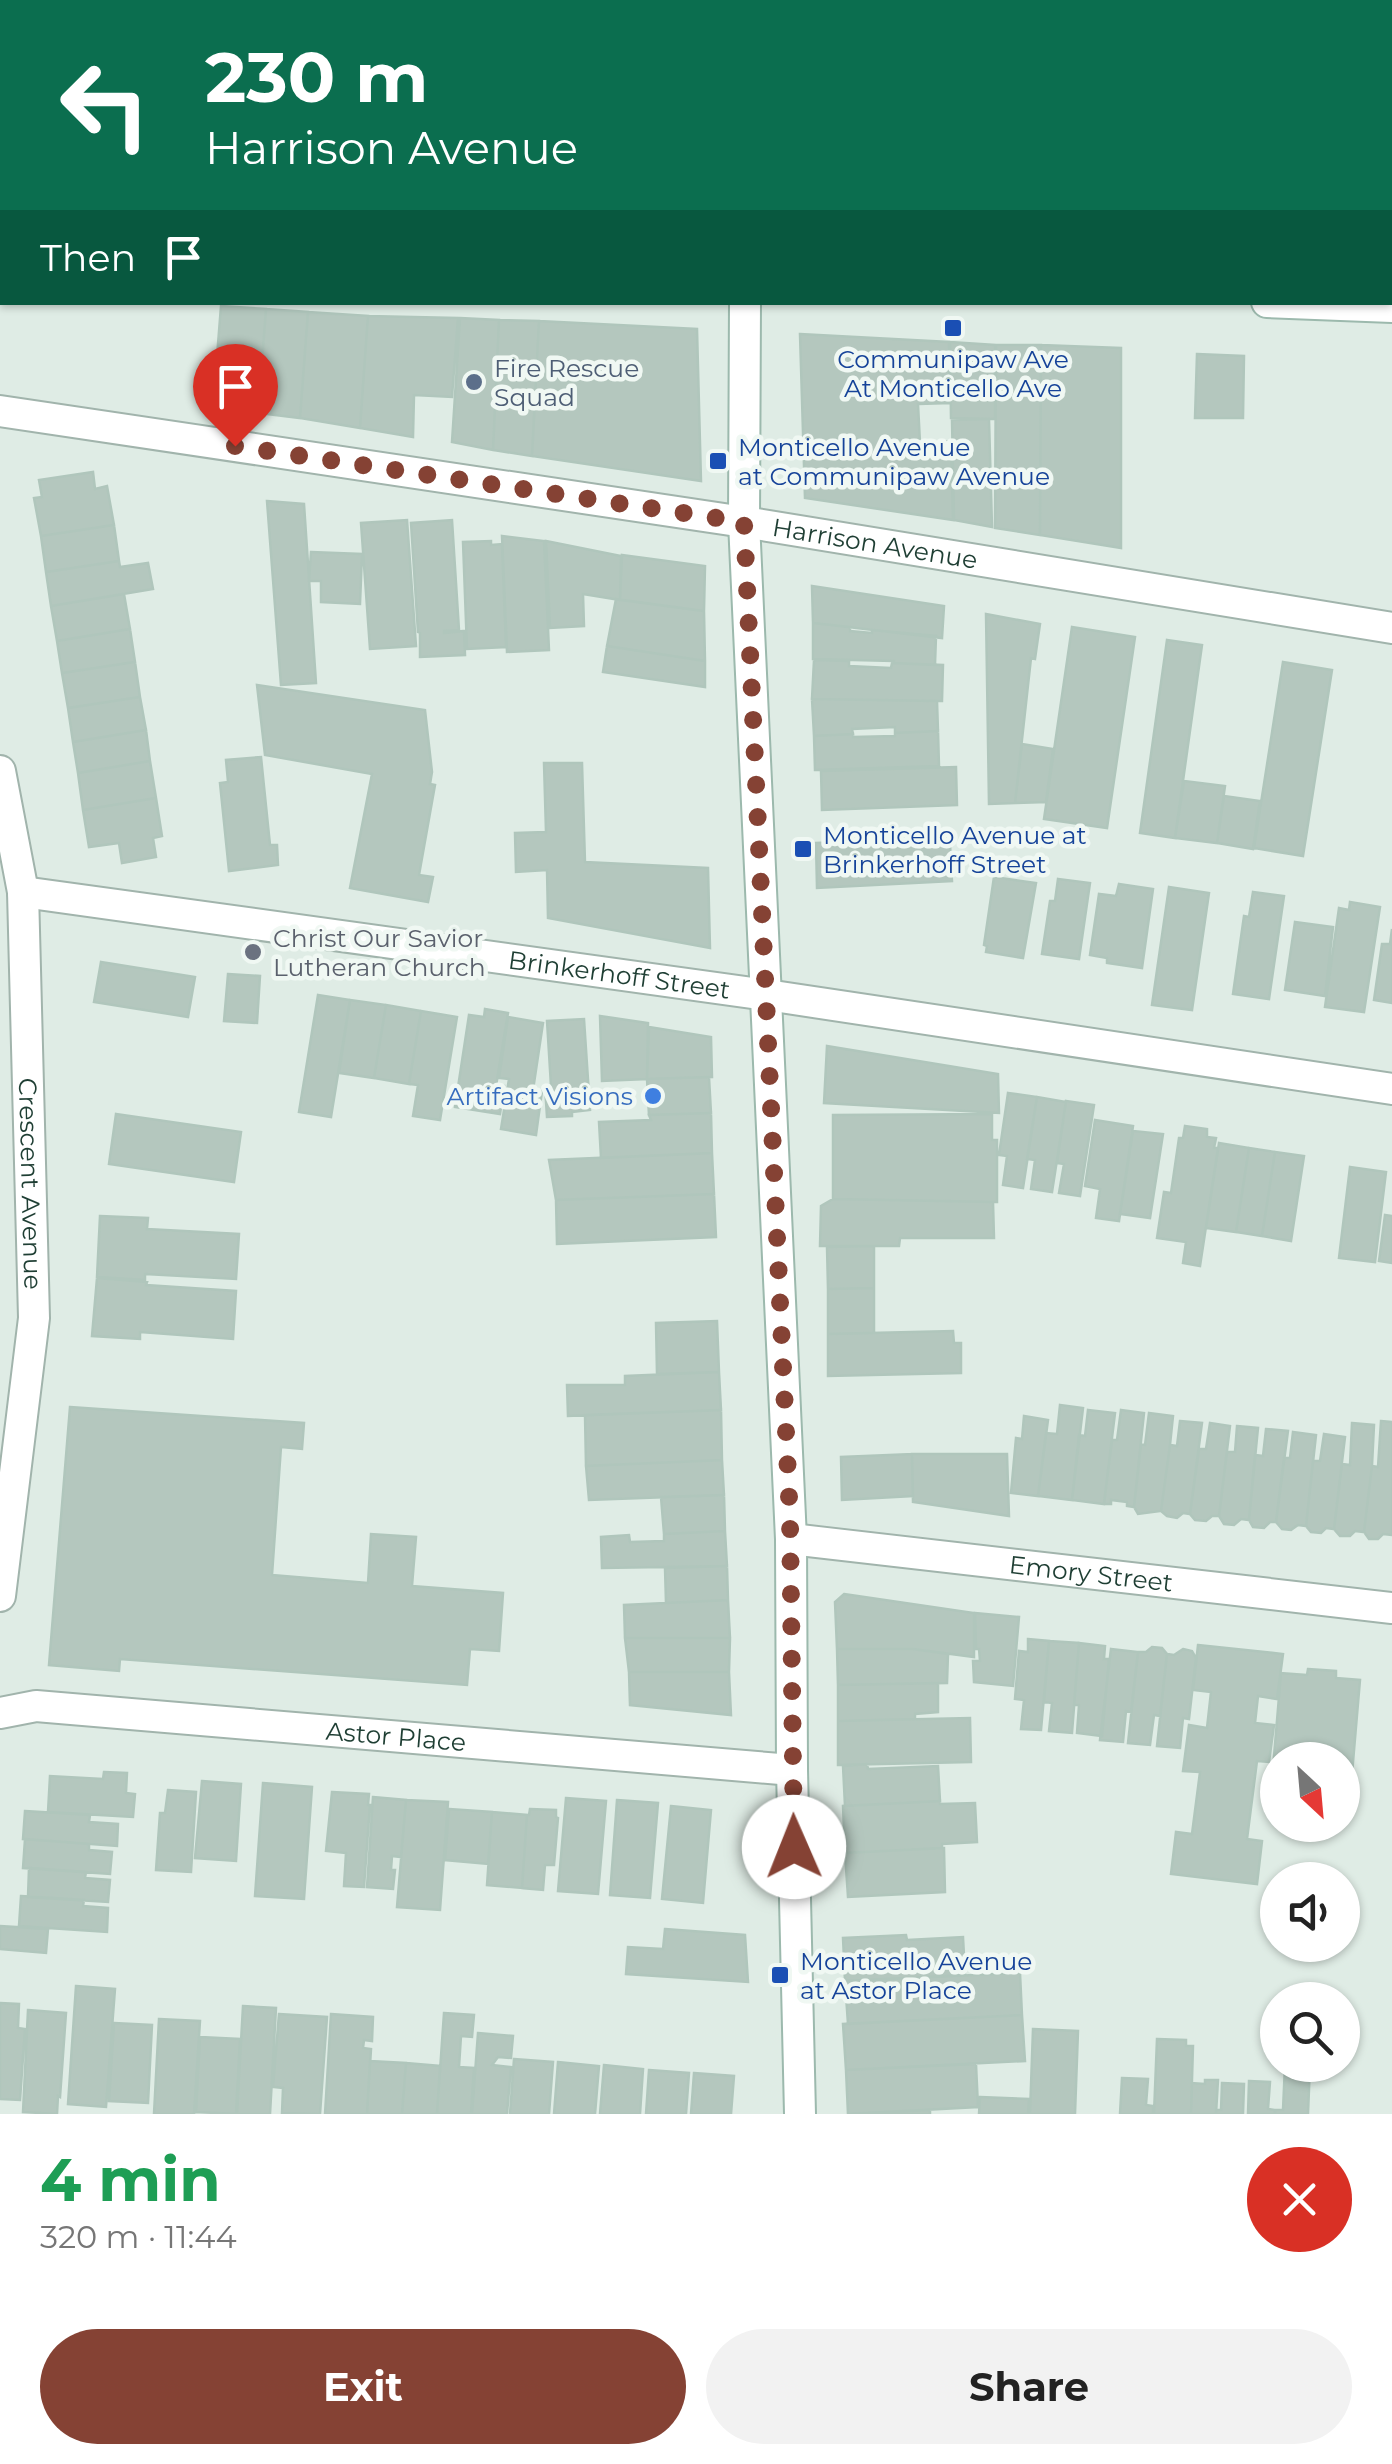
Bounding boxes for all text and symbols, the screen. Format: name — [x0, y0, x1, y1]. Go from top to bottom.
text: 230 m — [205, 34, 429, 120]
icon: left — [40, 40, 170, 170]
text: Harrison Avenue — [205, 120, 578, 175]
icon: arrive — [156, 230, 211, 285]
text: Then — [40, 234, 136, 281]
marker: Communipaw Ave At Monticello Ave — [942, 317, 964, 339]
pin — [193, 344, 278, 447]
place label: Communipaw Ave At Monticello Ave — [837, 344, 1069, 403]
place label: Fire Rescue Squad — [494, 353, 639, 412]
icon: arrive — [208, 359, 263, 414]
marker: Fire Rescue Squad — [463, 371, 485, 393]
place label: Monticello Avenue at Communipaw Avenue — [738, 432, 1050, 491]
marker: Monticello Avenue at Communipaw Avenue — [707, 450, 729, 472]
street label: Harrison Avenue — [770, 512, 980, 575]
place label: Monticello Avenue at Brinkerhoff Street — [823, 820, 1087, 879]
marker: Monticello Avenue at Brinkerhoff Street — [792, 838, 814, 860]
place label: Christ Our Savior Lutheran Church — [273, 923, 486, 982]
marker: Christ Our Savior Lutheran Church — [242, 941, 264, 963]
street label: Brinkerhoff Street — [507, 944, 732, 1005]
street label: Crescent Avenue — [13, 1078, 48, 1290]
place label: Artifact Visions — [446, 1081, 633, 1111]
marker: Artifact Visions — [642, 1085, 664, 1107]
street label: Emory Street — [1008, 1549, 1174, 1598]
street label: Astor Place — [325, 1716, 467, 1757]
north arrow — [1260, 1742, 1360, 1842]
map controls — [1260, 1742, 1360, 2082]
position arrow — [742, 1795, 846, 1899]
button: sound — [1260, 1862, 1360, 1962]
place label: Monticello Avenue at Astor Place — [800, 1946, 1032, 2005]
marker: Monticello Avenue at Astor Place — [769, 1964, 791, 1986]
button: search — [1260, 1982, 1360, 2082]
text: 4 min — [40, 2143, 221, 2216]
button: close — [1247, 2147, 1352, 2252]
text: 320 m · 11:44 — [40, 2217, 237, 2256]
button: Exit — [40, 2329, 686, 2444]
button: Share — [706, 2329, 1352, 2444]

